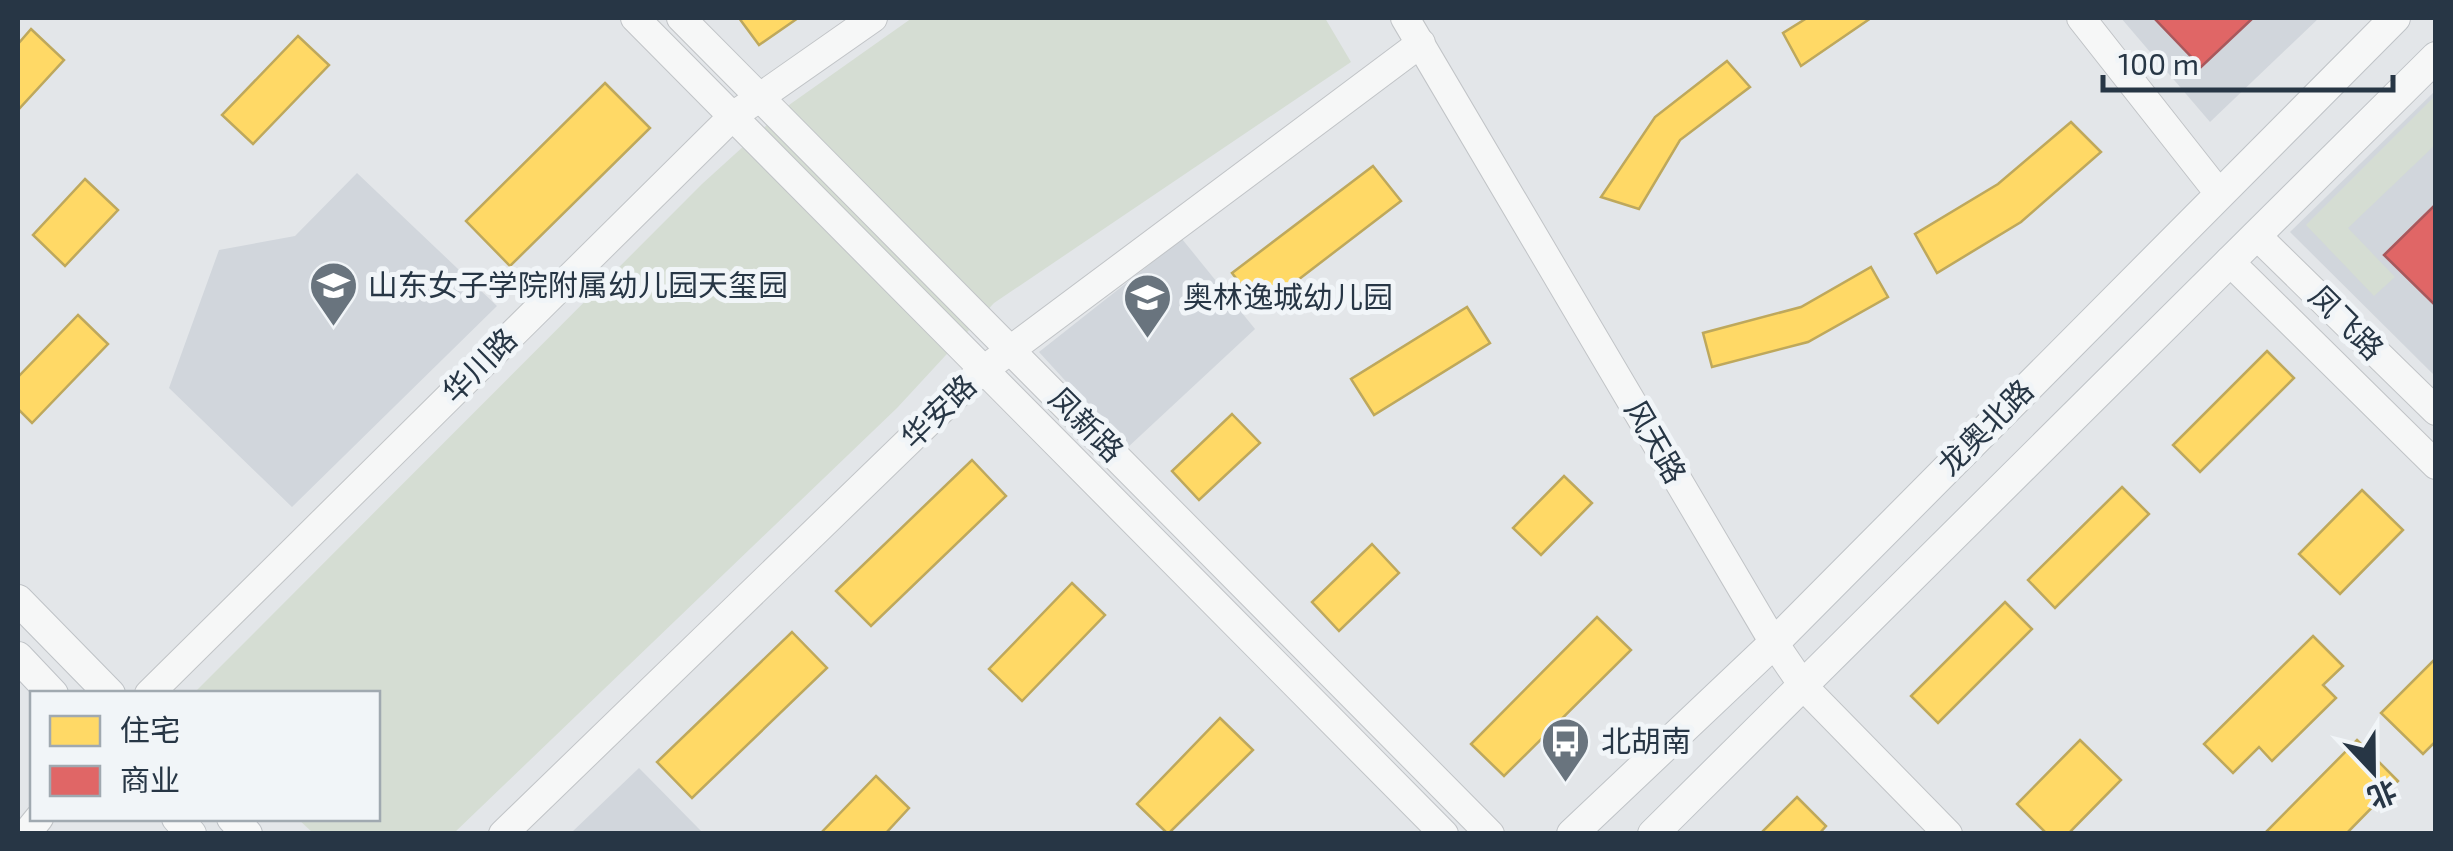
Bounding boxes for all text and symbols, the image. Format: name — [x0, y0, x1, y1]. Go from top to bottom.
scale bar — [2103, 30, 2393, 92]
text: 100 m — [2118, 45, 2199, 81]
school or university icon: 山东女子学院附属幼儿园天玺园 — [307, 260, 359, 328]
place label: 山东女子学院附属幼儿园天玺园 — [368, 266, 788, 302]
school or university icon: 奥林逸城幼儿园 — [1122, 272, 1174, 340]
street label: 凤飞路 — [2303, 277, 2392, 366]
place label: 奥林逸城幼儿园 — [1183, 278, 1393, 314]
street label: 华川路 — [434, 320, 523, 409]
street label: 华安路 — [893, 366, 982, 455]
street label: 龙奥北路 — [1929, 371, 2040, 482]
street label: 凤新路 — [1043, 379, 1132, 468]
street label: 风天路 — [1619, 393, 1695, 489]
legend — [30, 691, 380, 821]
text: 住宅 — [120, 711, 180, 747]
bus stop icon: 北胡南 — [1540, 716, 1592, 784]
north arrow — [2323, 721, 2423, 821]
place label: 北胡南 — [1601, 722, 1691, 758]
text: 商业 — [120, 761, 180, 797]
text: 北 — [2363, 774, 2402, 816]

